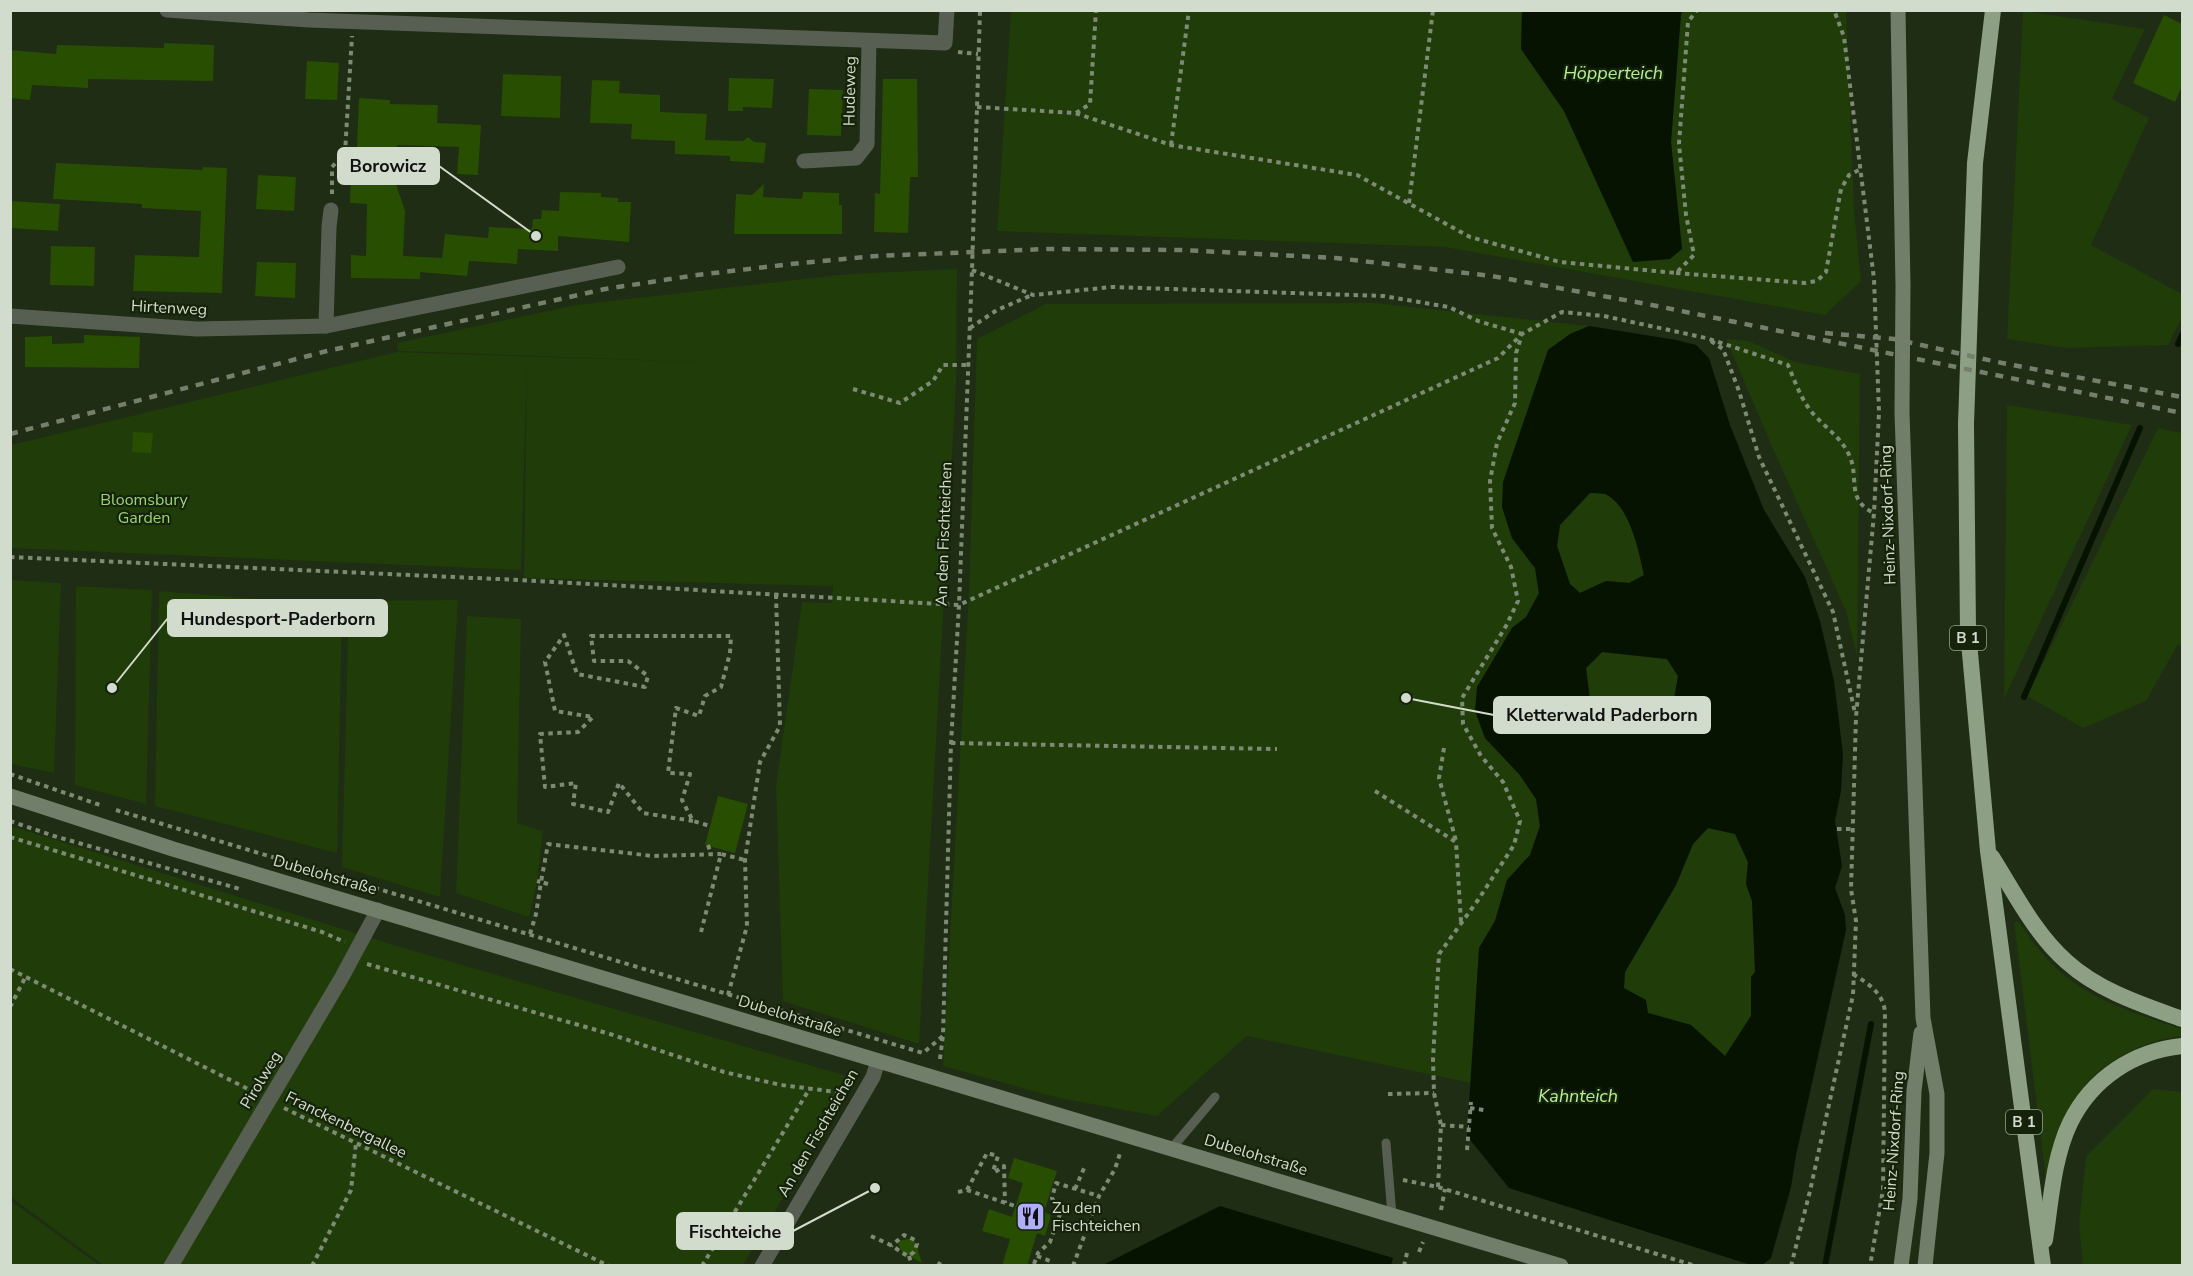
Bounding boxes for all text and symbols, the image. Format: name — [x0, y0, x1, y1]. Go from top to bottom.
street label: Hudeweg — [838, 56, 862, 126]
water label: Höpperteich — [1563, 61, 1663, 85]
callout: Borowicz — [338, 148, 439, 184]
text: Borowicz — [350, 154, 427, 178]
street label: Hirtenweg — [130, 295, 208, 321]
street label: Heinz-Nixdorf-Ring — [1875, 445, 1901, 585]
street label: An den Fischteichen — [930, 461, 958, 607]
park label: Bloomsbury Garden — [100, 489, 188, 529]
callout: Hundesport-Paderborn — [168, 600, 387, 636]
text: Hundesport-Paderborn — [180, 607, 376, 631]
road number: B 1 — [1950, 626, 1986, 650]
callout: Kletterwald Paderborn — [1494, 697, 1710, 733]
text: Kletterwald Paderborn — [1506, 703, 1698, 727]
street label: Dubelohstraße — [271, 850, 379, 900]
street label: Dubelohstraße — [736, 990, 844, 1042]
street label: Pirolweg — [235, 1047, 287, 1113]
street label: An den Fischteichen — [772, 1065, 864, 1201]
street label: Heinz-Nixdorf-Ring — [1878, 1070, 1910, 1212]
water label: Kahnteich — [1538, 1084, 1618, 1108]
street label: Franckenbergallee — [282, 1086, 410, 1164]
road number: B 1 — [2006, 1110, 2042, 1134]
street label: Dubelohstraße — [1202, 1129, 1310, 1181]
place label: Zu den Fischteichen — [1052, 1197, 1141, 1237]
restaurant icon: Zu den Fischteichen — [1015, 1201, 1047, 1233]
callout: Fischteiche — [677, 1213, 793, 1249]
text: Fischteiche — [689, 1220, 781, 1244]

